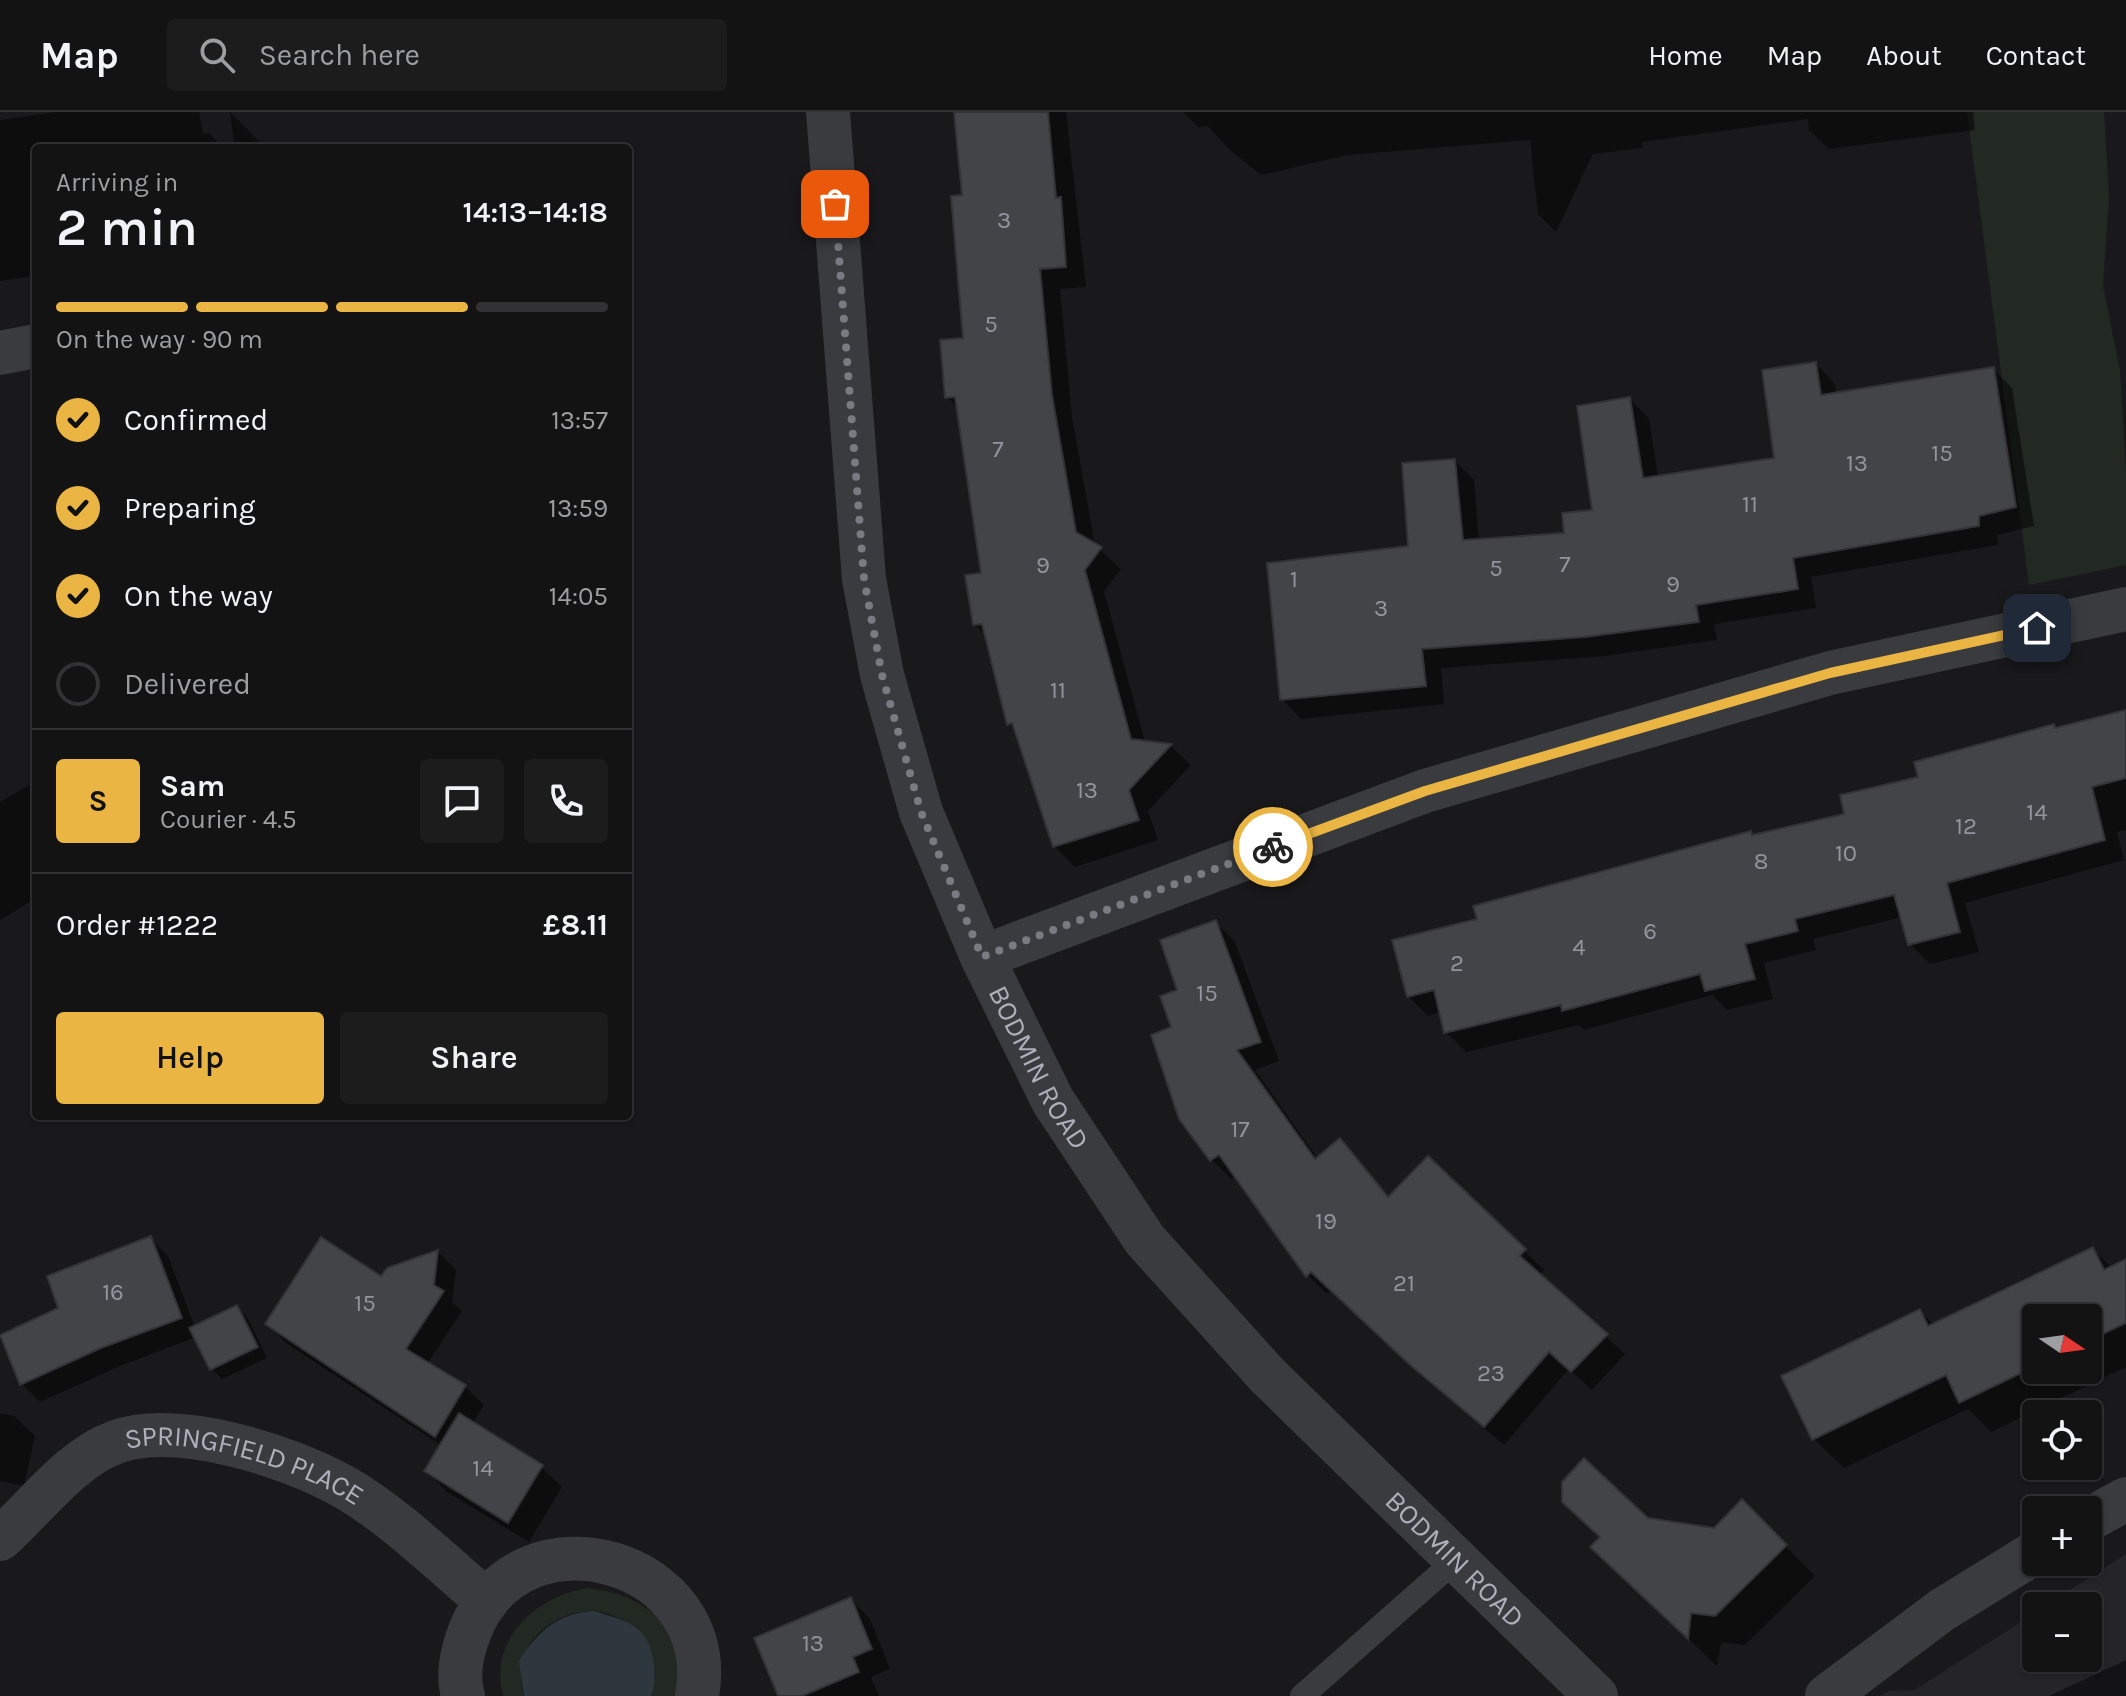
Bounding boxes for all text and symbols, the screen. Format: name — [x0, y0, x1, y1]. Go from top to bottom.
search box — [167, 19, 727, 91]
text: Map — [40, 33, 119, 78]
icon: search — [195, 33, 239, 77]
text: Search here — [259, 37, 420, 73]
text: Home — [1648, 39, 1723, 72]
text: Map — [1767, 39, 1822, 72]
text: About — [1866, 39, 1942, 72]
text: Contact — [1986, 39, 2086, 72]
text: Arriving in — [56, 167, 178, 198]
pin — [801, 170, 869, 238]
icon: bag — [813, 182, 857, 226]
text: 14:13–14:18 — [463, 194, 608, 230]
text: 2 min — [56, 197, 198, 258]
house number: 3 — [997, 206, 1011, 234]
house number: 5 — [984, 310, 998, 338]
text: On the way · 90 m — [56, 324, 263, 355]
icon: check — [56, 398, 100, 442]
text: Confirmed — [124, 402, 268, 438]
text: 13:57 — [551, 405, 608, 436]
house number: 7 — [992, 435, 1004, 463]
house number: 15 — [1931, 439, 1953, 467]
house number: 13 — [1846, 449, 1868, 477]
icon: check — [56, 486, 100, 530]
text: Preparing — [124, 490, 256, 526]
house number: 11 — [1742, 490, 1758, 518]
text: 13:59 — [548, 493, 608, 524]
house number: 7 — [1559, 550, 1571, 578]
house number: 9 — [1036, 551, 1050, 579]
house number: 5 — [1489, 554, 1503, 582]
house number: 1 — [1290, 565, 1298, 593]
house number: 9 — [1666, 570, 1680, 598]
icon: check — [56, 574, 100, 618]
text: On the way — [124, 578, 273, 614]
text: 14:05 — [549, 581, 608, 612]
house number: 3 — [1374, 594, 1388, 622]
pin — [2003, 594, 2071, 662]
icon: home — [2015, 606, 2059, 650]
text: Delivered — [124, 666, 251, 702]
house number: 11 — [1050, 676, 1066, 704]
button: chat — [420, 759, 504, 843]
button: phone — [524, 759, 608, 843]
text: Sam — [160, 768, 225, 804]
house number: 13 — [1076, 776, 1098, 804]
text: S — [88, 783, 108, 819]
house number: 14 — [2026, 798, 2048, 826]
text: Courier · 4.5 — [160, 804, 297, 835]
courier — [1233, 807, 1313, 887]
house number: 12 — [1955, 812, 1977, 840]
icon: bike — [1251, 825, 1295, 869]
house number: 10 — [1835, 839, 1857, 867]
house number: 8 — [1754, 847, 1768, 875]
text: Order #1222 — [56, 907, 218, 943]
text: £8.11 — [543, 907, 608, 943]
house number: 6 — [1643, 917, 1657, 945]
house number: 4 — [1572, 933, 1586, 961]
house number: 2 — [1450, 949, 1464, 977]
house number: 15 — [1196, 979, 1218, 1007]
street label: BODMIN ROAD — [982, 980, 1097, 1155]
button: Help — [56, 1012, 324, 1104]
button: Share — [340, 1012, 608, 1104]
house number: 17 — [1230, 1115, 1250, 1143]
house number: 19 — [1315, 1207, 1337, 1235]
house number: 21 — [1393, 1269, 1415, 1297]
house number: 16 — [102, 1278, 124, 1306]
house number: 15 — [354, 1289, 376, 1317]
north arrow — [2022, 1304, 2102, 1384]
map controls — [2022, 1304, 2102, 1672]
house number: 23 — [1477, 1359, 1505, 1387]
button: locate — [2022, 1400, 2102, 1480]
street label: SPRINGFIELD PLACE — [122, 1419, 370, 1512]
house number: 14 — [472, 1454, 494, 1482]
street label: BODMIN ROAD — [1379, 1484, 1532, 1634]
button: + — [2022, 1496, 2102, 1576]
button: − — [2022, 1592, 2102, 1672]
house number: 13 — [802, 1629, 824, 1657]

